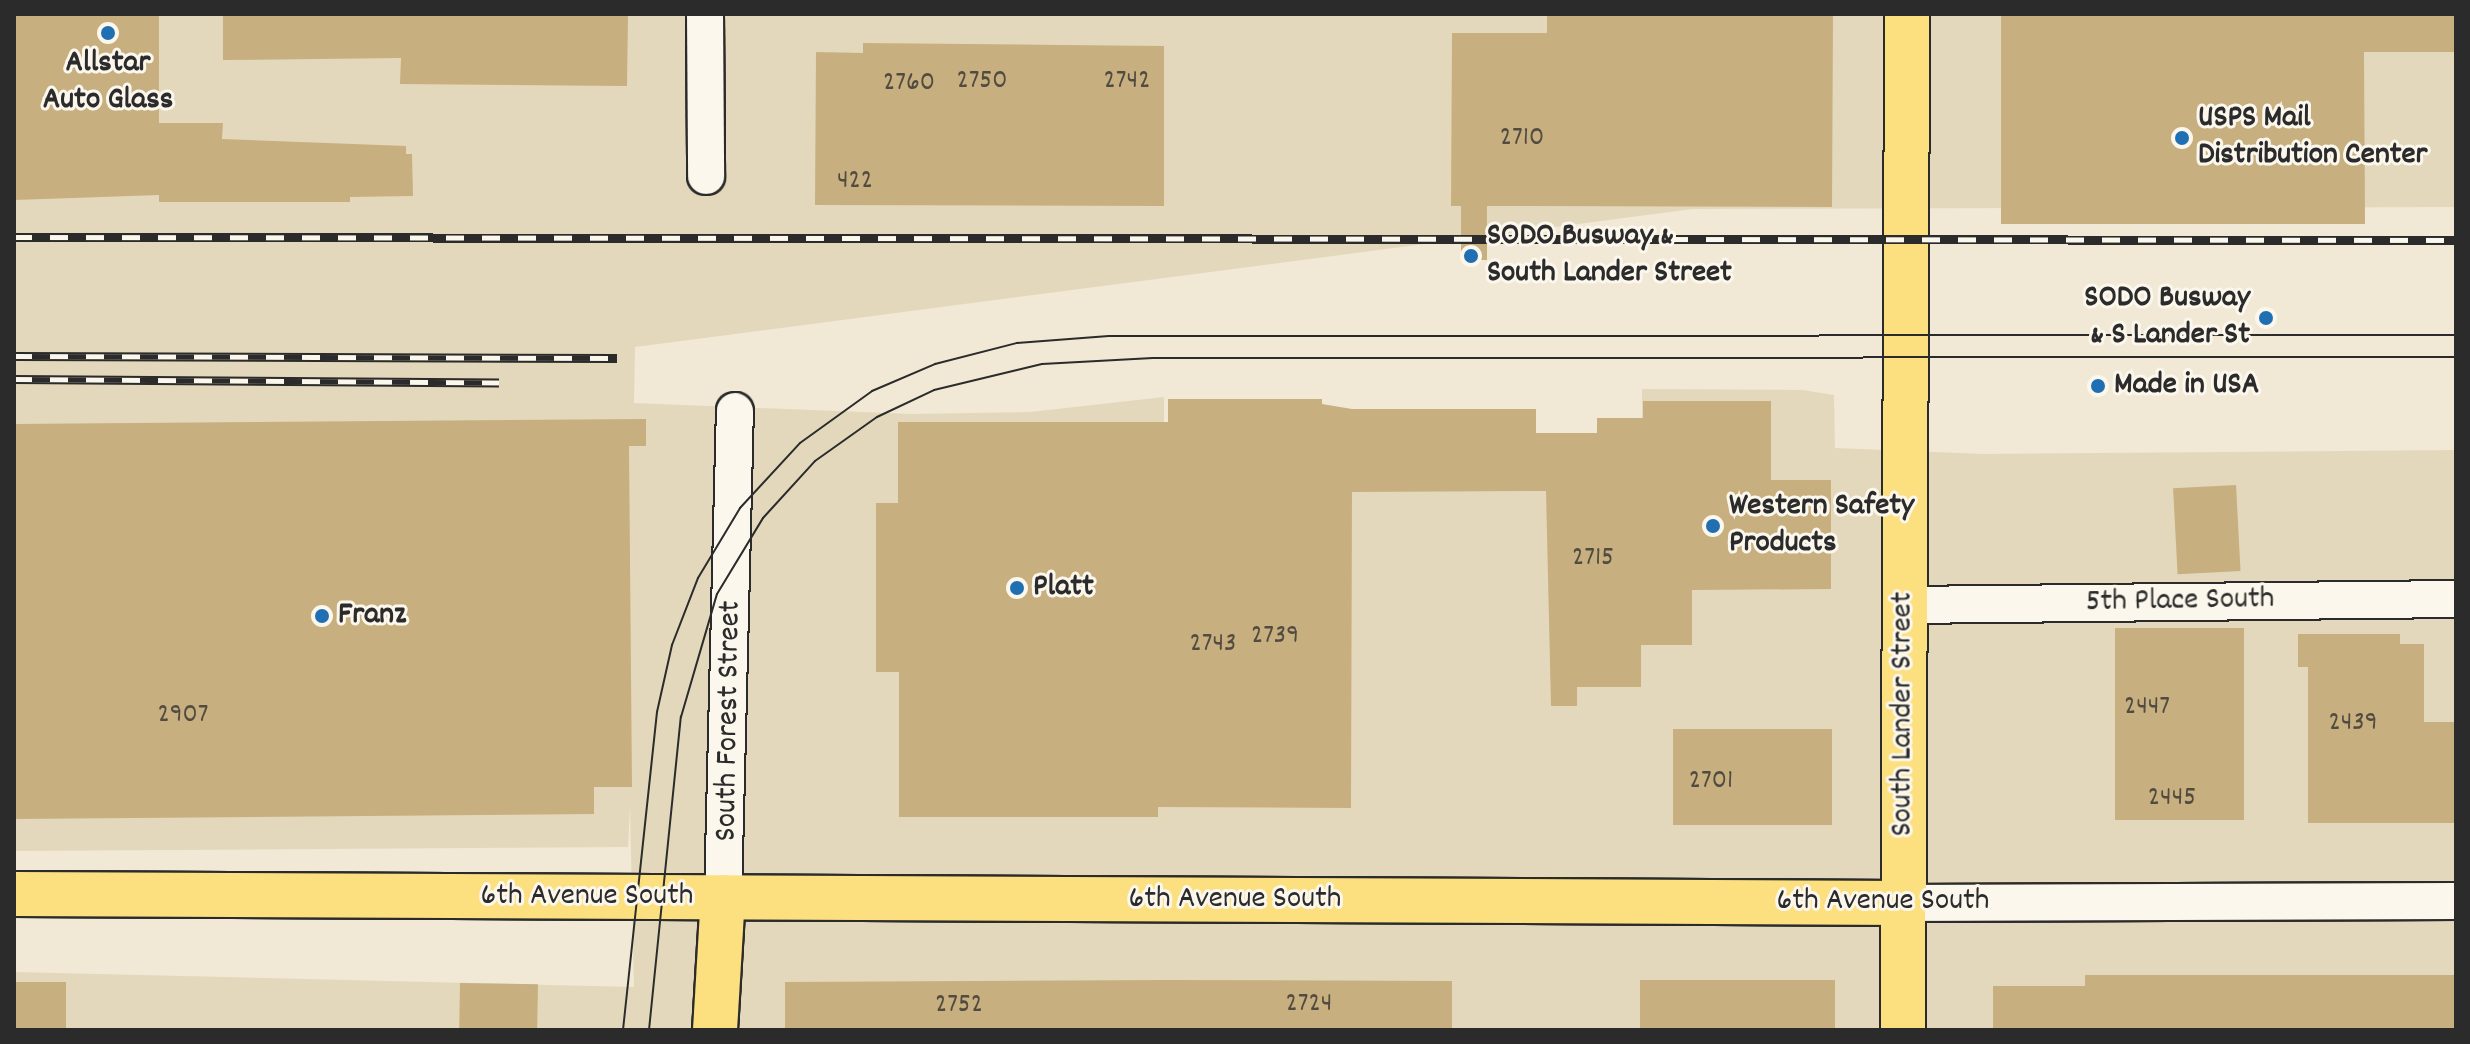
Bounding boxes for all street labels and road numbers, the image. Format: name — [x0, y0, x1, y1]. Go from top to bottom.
street label: 5th Place South — [2085, 581, 2275, 623]
street label: South Lander Street — [1885, 592, 1923, 836]
street label: South Forest Street — [709, 600, 751, 842]
street label: 6th Avenue South — [481, 878, 693, 916]
street label: 6th Avenue South — [1129, 881, 1341, 919]
street label: 6th Avenue South — [1777, 883, 1989, 921]

